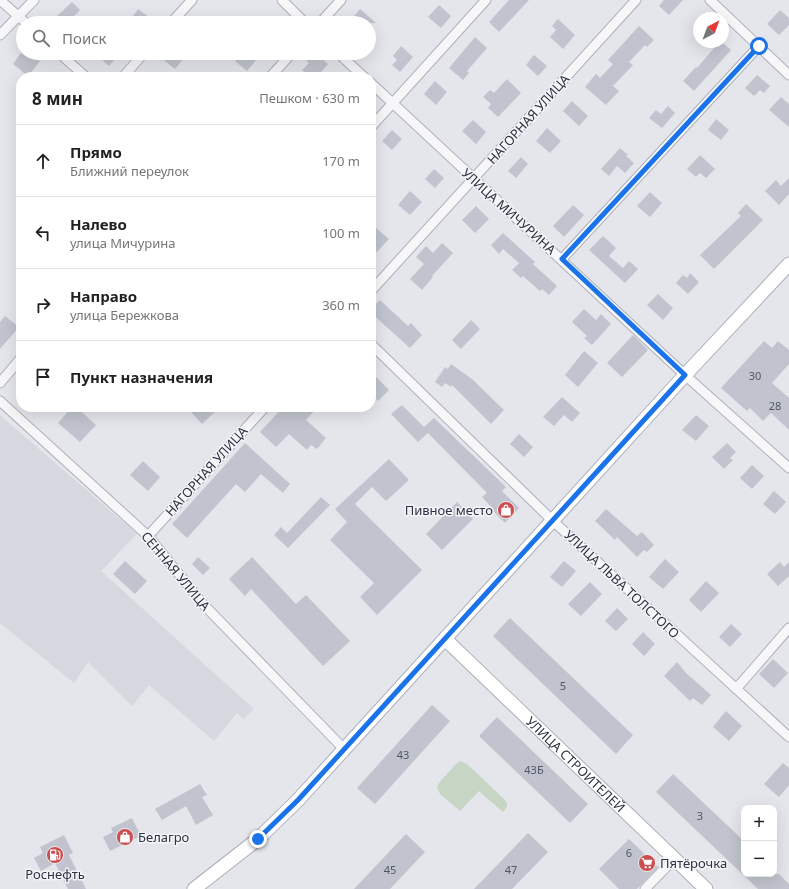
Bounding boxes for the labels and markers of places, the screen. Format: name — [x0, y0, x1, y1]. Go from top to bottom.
shop icon: Пивное место — [496, 500, 516, 520]
place label: Пивное место — [405, 501, 493, 519]
shop icon: Белагро — [115, 827, 135, 847]
place label: Белагро — [138, 828, 190, 846]
fuel station icon: Роснефть — [45, 845, 65, 865]
supermarket icon: Пятёрочка — [637, 853, 657, 873]
place label: Пятёрочка — [660, 854, 727, 872]
place label: Роснефть — [25, 865, 85, 883]

